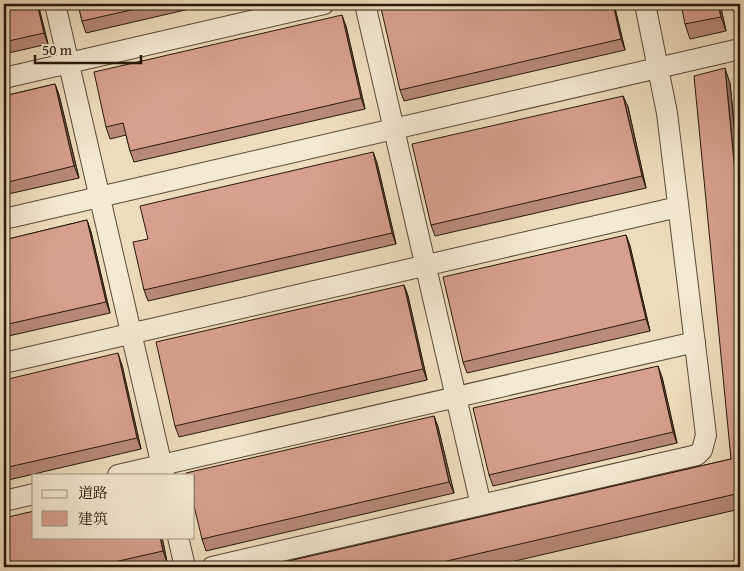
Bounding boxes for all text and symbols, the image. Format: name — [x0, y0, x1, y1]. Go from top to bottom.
scale bar — [35, 32, 141, 64]
text: 50 m — [42, 39, 73, 60]
legend — [32, 474, 195, 538]
text: 道路 — [78, 482, 108, 503]
text: 建筑 — [78, 508, 108, 529]

